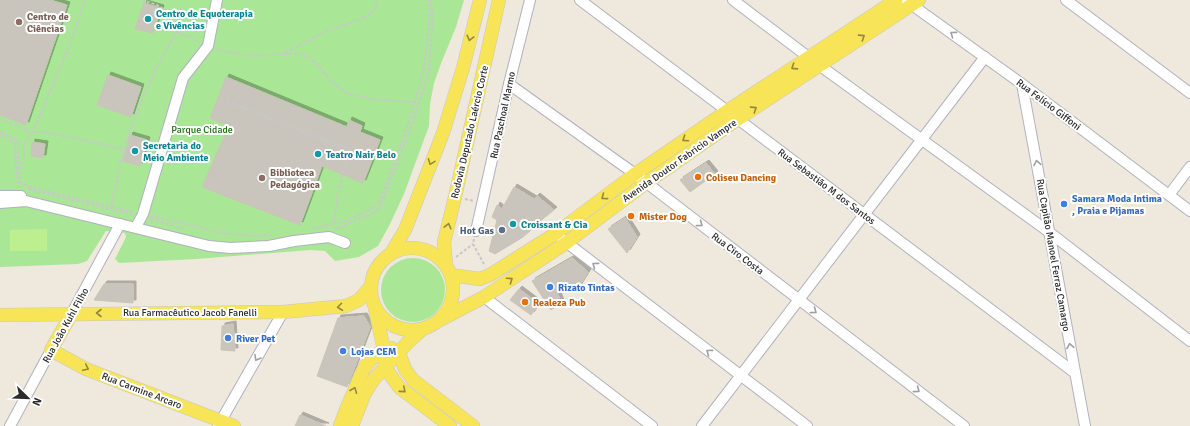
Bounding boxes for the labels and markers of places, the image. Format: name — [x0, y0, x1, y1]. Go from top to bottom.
place label: Centro de Equoterapia e Vivências — [156, 8, 253, 32]
place label: Centro de Ciências — [27, 11, 69, 35]
marker: Centro de Equoterapia e Vivências — [143, 14, 153, 24]
marker: Centro de Ciências — [14, 17, 24, 27]
place label: Secretaria do Meio Ambiente — [143, 140, 209, 164]
marker: Secretaria do Meio Ambiente — [130, 146, 140, 156]
marker: Teatro Nair Belo — [313, 149, 323, 159]
place label: Teatro Nair Belo — [326, 149, 396, 161]
place label: Biblioteca Pedagógica — [270, 167, 320, 191]
marker: Coliseu Dancing — [693, 172, 703, 182]
place label: Coliseu Dancing — [706, 172, 777, 184]
marker: Biblioteca Pedagógica — [257, 173, 267, 183]
place label: Samara Moda Intima , Praia e Pijamas — [1072, 193, 1162, 217]
marker: Samara Moda Intima , Praia e Pijamas — [1059, 199, 1069, 209]
marker: Mister Dog — [626, 211, 636, 221]
place label: Mister Dog — [639, 211, 687, 223]
marker: Croissant & Cia — [508, 219, 518, 229]
place label: Croissant & Cia — [521, 219, 588, 231]
place label: Hot Gas — [460, 225, 495, 237]
marker: Hot Gas — [497, 225, 507, 235]
marker: Rizato Tintas — [545, 282, 555, 292]
place label: Rizato Tintas — [558, 282, 615, 294]
marker: Realeza Pub — [520, 297, 530, 307]
place label: Realeza Pub — [533, 297, 586, 309]
marker: River Pet — [223, 333, 233, 343]
place label: River Pet — [236, 333, 276, 345]
marker: Lojas CEM — [338, 346, 348, 356]
place label: Lojas CEM — [351, 346, 396, 358]

